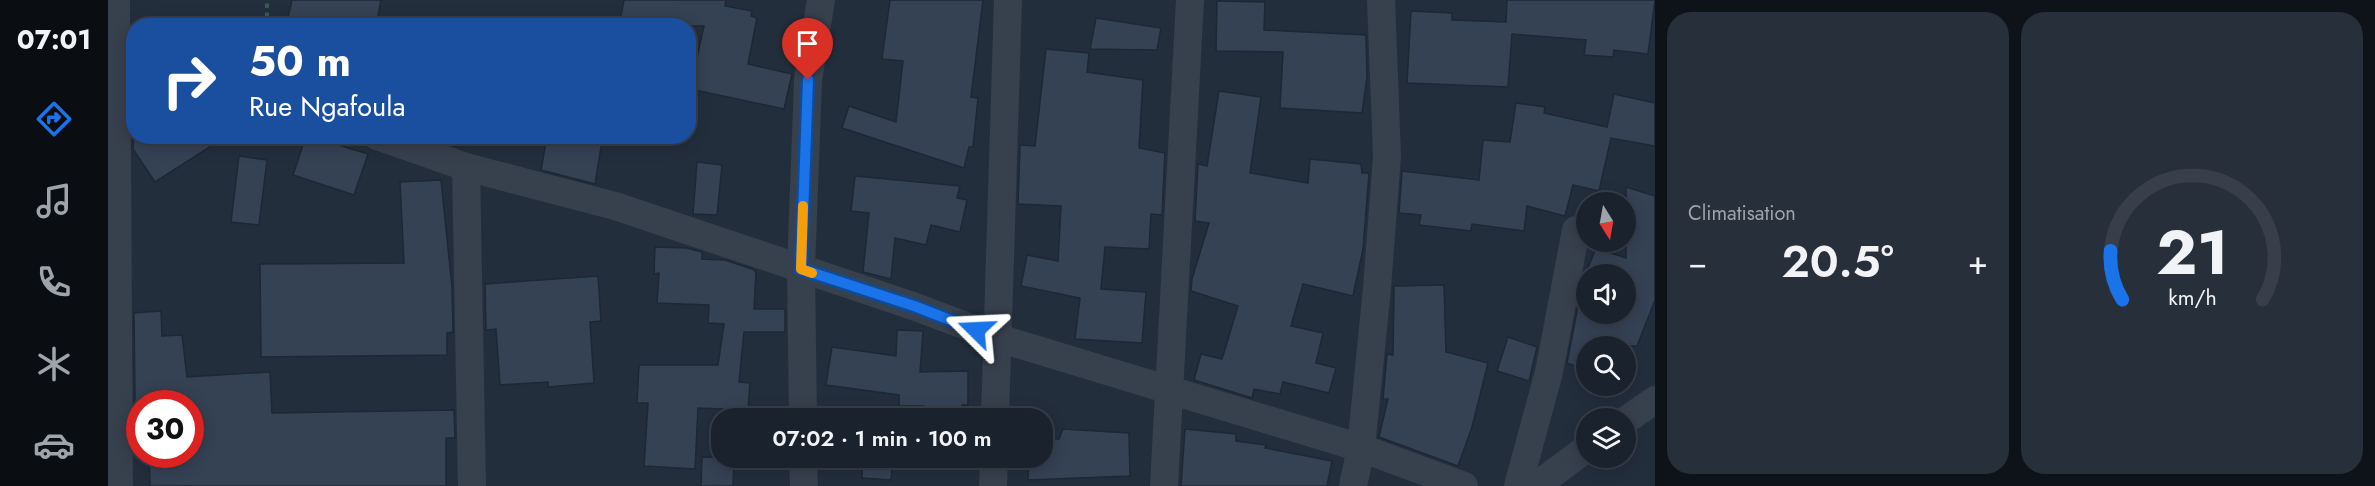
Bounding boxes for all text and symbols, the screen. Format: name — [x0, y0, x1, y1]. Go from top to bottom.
pin — [782, 18, 833, 80]
text: 07:01 — [17, 20, 91, 59]
icon: arrive — [791, 27, 824, 60]
text: 50 m — [249, 31, 351, 92]
icon: right — [150, 42, 228, 120]
text: Rue Ngafoula — [249, 87, 405, 126]
icon: directions — [33, 98, 75, 140]
icon: music — [33, 180, 75, 222]
north arrow — [1576, 192, 1636, 252]
map controls — [1576, 192, 1636, 468]
text: Climatisation — [1688, 199, 1796, 228]
text: 21 — [2156, 207, 2228, 297]
text: 20.5° — [1781, 229, 1894, 294]
text: − — [1688, 239, 1707, 286]
text: + — [1968, 239, 1988, 286]
icon: phone — [33, 261, 75, 303]
button: sound — [1576, 264, 1636, 324]
text: km/h — [2168, 282, 2216, 313]
position arrow — [944, 298, 1008, 362]
button: search — [1576, 336, 1636, 396]
icon: climate — [33, 343, 75, 385]
speed limit sign: 30 — [126, 390, 204, 468]
button: layers — [1576, 408, 1636, 468]
text: 07:02 · 1 min · 100 m — [773, 422, 991, 454]
icon: car — [33, 424, 75, 466]

